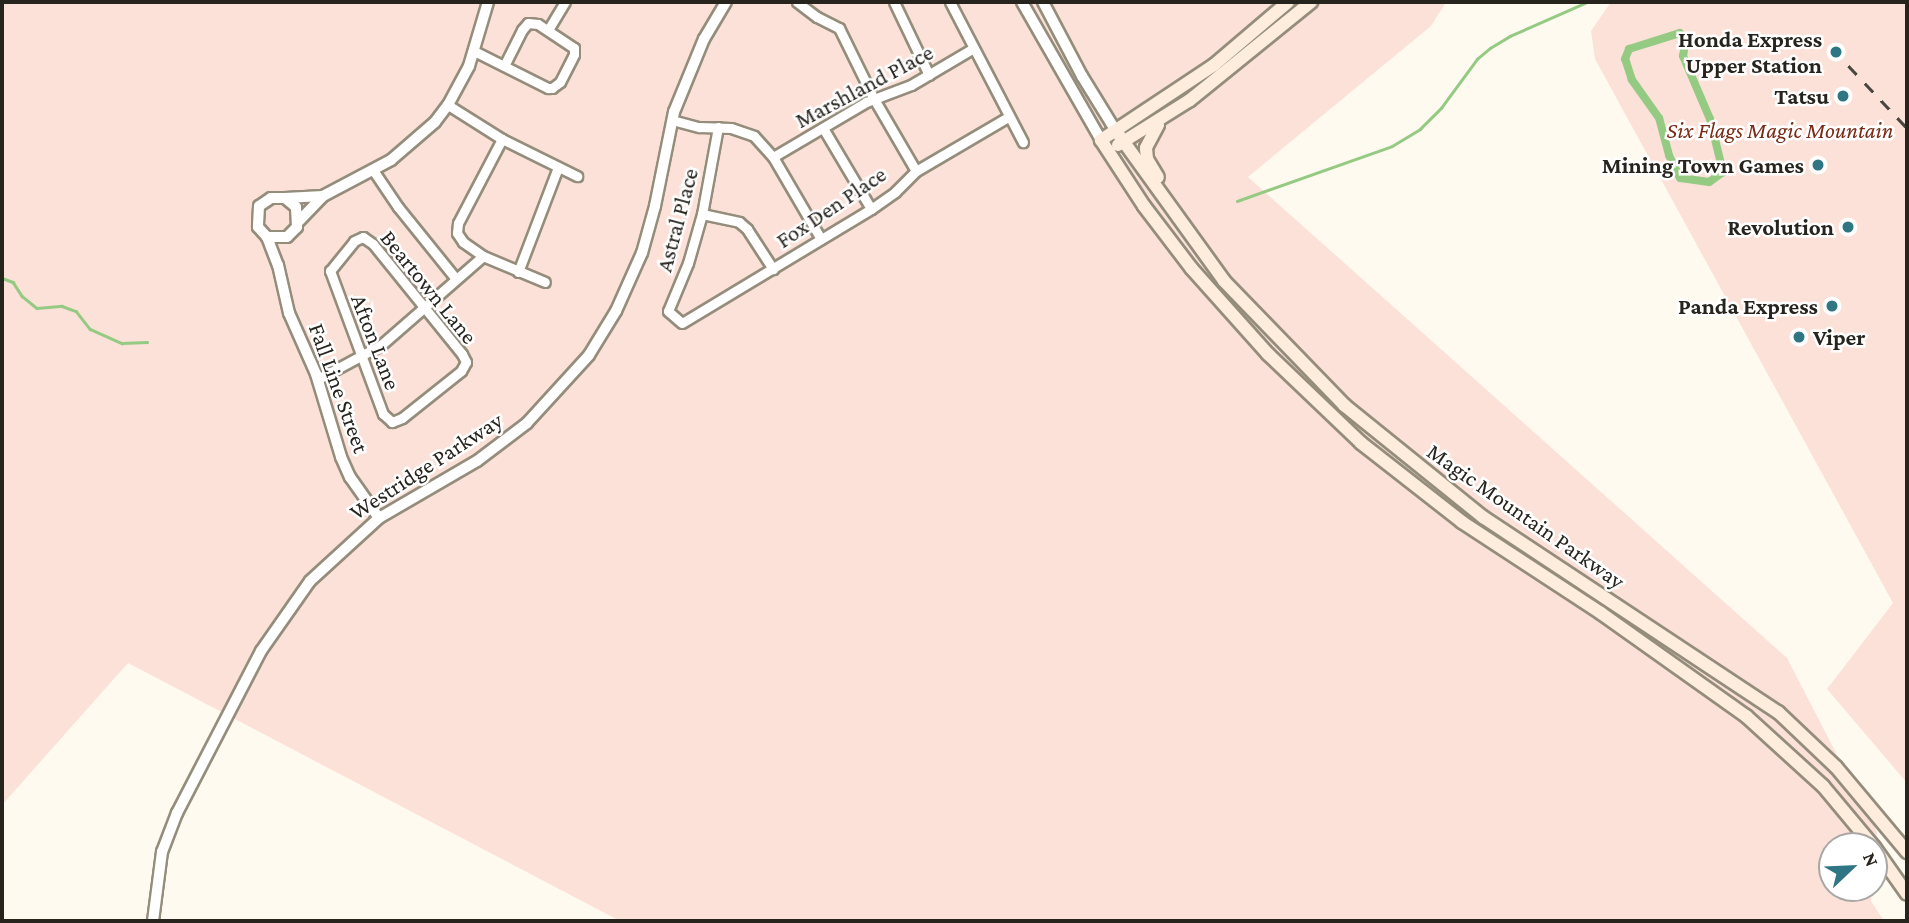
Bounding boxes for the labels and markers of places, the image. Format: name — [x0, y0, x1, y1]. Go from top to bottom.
place label: Honda Express Upper Station — [1678, 25, 1822, 79]
marker: Honda Express Upper Station — [1828, 44, 1844, 60]
place label: Tatsu — [1774, 82, 1829, 110]
marker: Tatsu — [1835, 88, 1851, 104]
place label: Mining Town Games — [1602, 151, 1804, 179]
marker: Mining Town Games — [1810, 157, 1826, 173]
place label: Revolution — [1727, 213, 1834, 241]
marker: Revolution — [1840, 219, 1856, 235]
place label: Panda Express — [1678, 292, 1818, 320]
marker: Panda Express — [1824, 298, 1840, 314]
place label: Viper — [1813, 323, 1866, 351]
marker: Viper — [1791, 329, 1807, 345]

